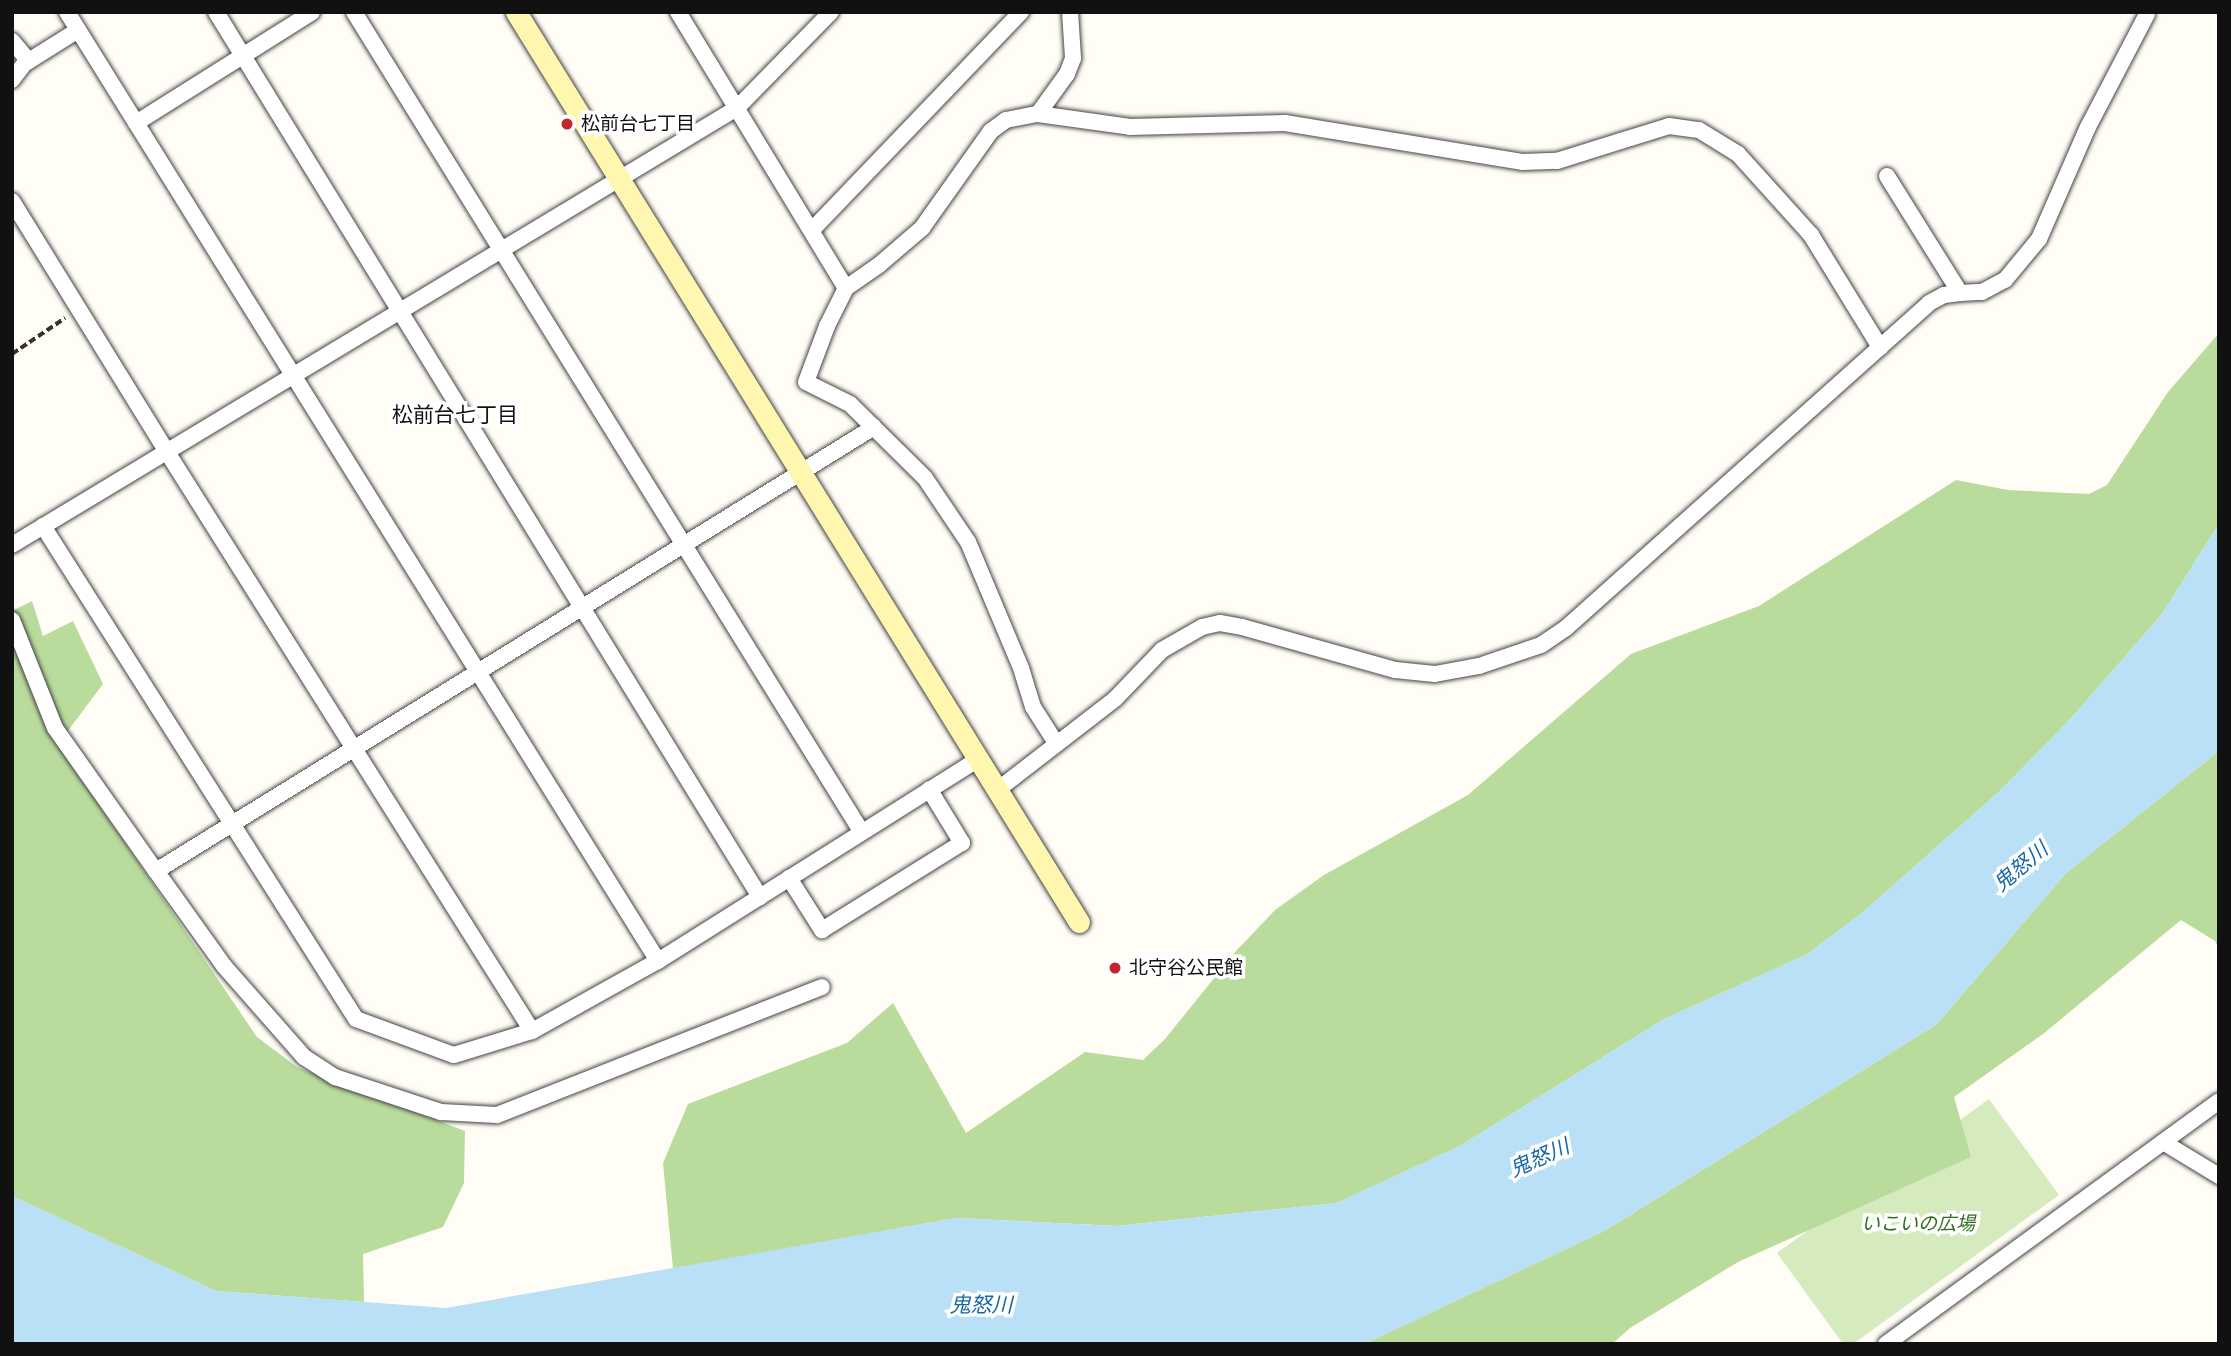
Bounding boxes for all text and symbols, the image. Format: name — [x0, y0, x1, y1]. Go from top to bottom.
place label: 松前台七丁目 — [581, 113, 695, 135]
marker: 松前台七丁目 — [559, 116, 575, 132]
district label: 松前台七丁目 — [392, 401, 518, 427]
water label: 鬼怒川 — [1988, 836, 2052, 896]
place label: 北守谷公民館 — [1129, 957, 1243, 979]
marker: 北守谷公民館 — [1107, 960, 1123, 976]
water label: 鬼怒川 — [1505, 1133, 1573, 1181]
park label: いこいの広場 — [1861, 1213, 1975, 1235]
water label: 鬼怒川 — [950, 1291, 1012, 1317]

